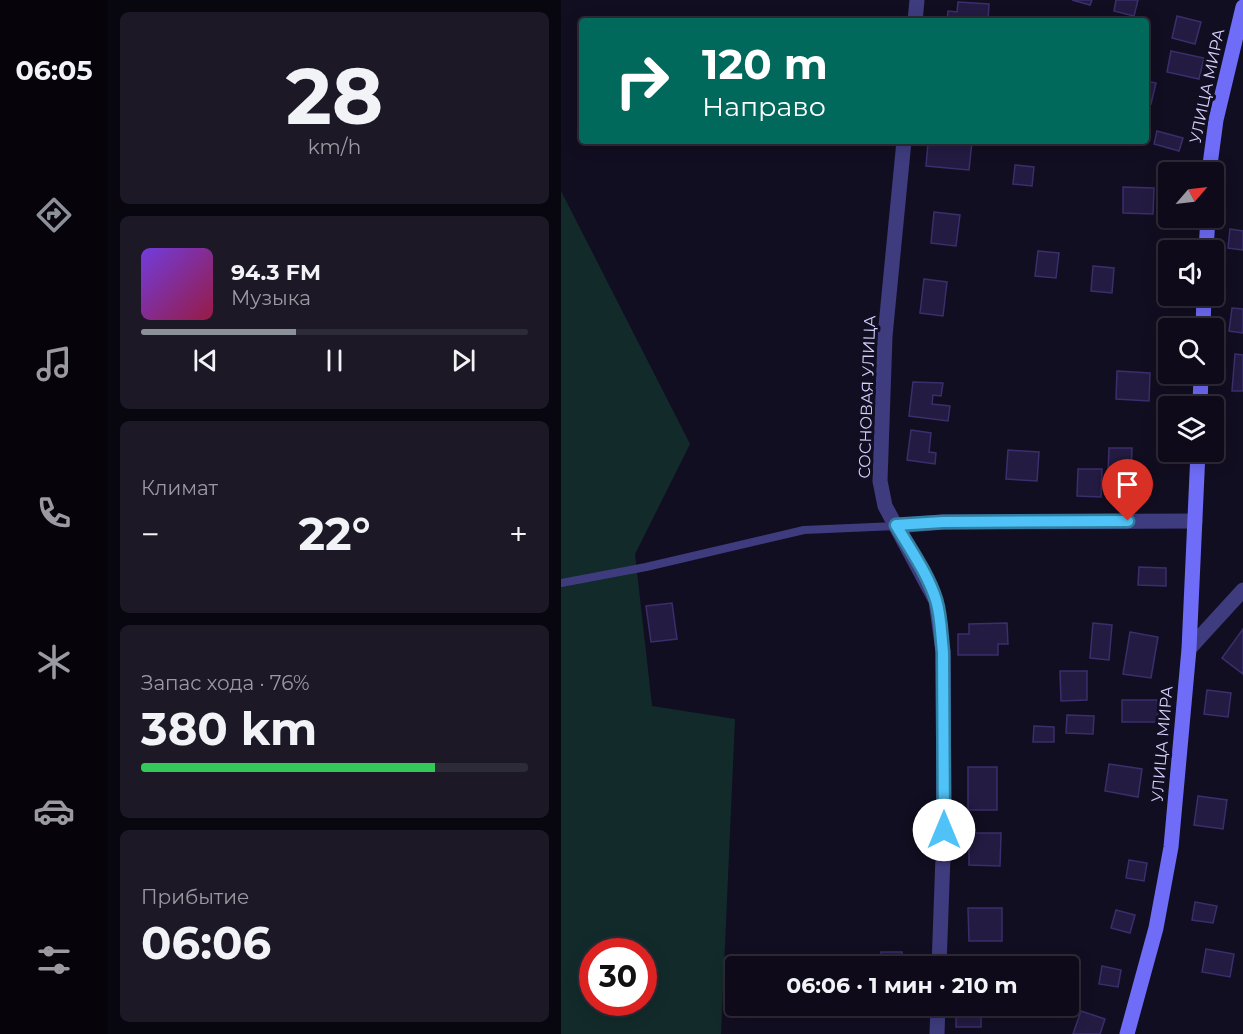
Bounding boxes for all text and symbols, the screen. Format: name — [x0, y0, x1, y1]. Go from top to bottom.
street label: УЛИЦА МИРА — [1186, 27, 1228, 145]
text: 120 m — [702, 38, 828, 90]
icon: right — [603, 42, 681, 120]
text: 28 — [286, 48, 383, 144]
text: 06:05 — [15, 54, 93, 87]
text: Направо — [702, 90, 826, 123]
text: km/h — [308, 135, 361, 159]
north arrow — [1158, 162, 1224, 228]
map controls — [1158, 162, 1224, 462]
icon: directions — [33, 194, 75, 236]
button: sound — [1158, 240, 1224, 306]
text: 94.3 FM — [231, 259, 321, 286]
text: Музыка — [231, 286, 311, 310]
street label: СОСНОВАЯ УЛИЦА — [855, 315, 879, 479]
button: search — [1158, 318, 1224, 384]
icon: music — [33, 343, 75, 385]
icon: previous — [189, 344, 222, 377]
icon: pause — [318, 344, 351, 377]
icon: next — [447, 344, 480, 377]
button: layers — [1158, 396, 1224, 462]
pin — [1102, 459, 1153, 521]
icon: arrive — [1111, 468, 1144, 501]
text: Климат — [141, 476, 218, 500]
icon: phone — [33, 492, 75, 534]
text: 22° — [299, 506, 370, 561]
text: − — [141, 514, 160, 554]
text: + — [509, 514, 528, 554]
icon: climate — [33, 641, 75, 683]
text: Запас хода · 76% — [141, 671, 310, 695]
street label: УЛИЦА МИРА — [1147, 685, 1177, 803]
text: 380 km — [141, 701, 317, 756]
icon: car — [33, 790, 75, 832]
position arrow — [912, 798, 976, 862]
text: Прибытие — [141, 885, 249, 909]
text: 06:06 — [141, 915, 271, 970]
speed limit sign: 30 — [579, 938, 657, 1016]
icon: filters — [33, 939, 75, 981]
text: 06:06 · 1 мин · 210 m — [786, 972, 1018, 999]

